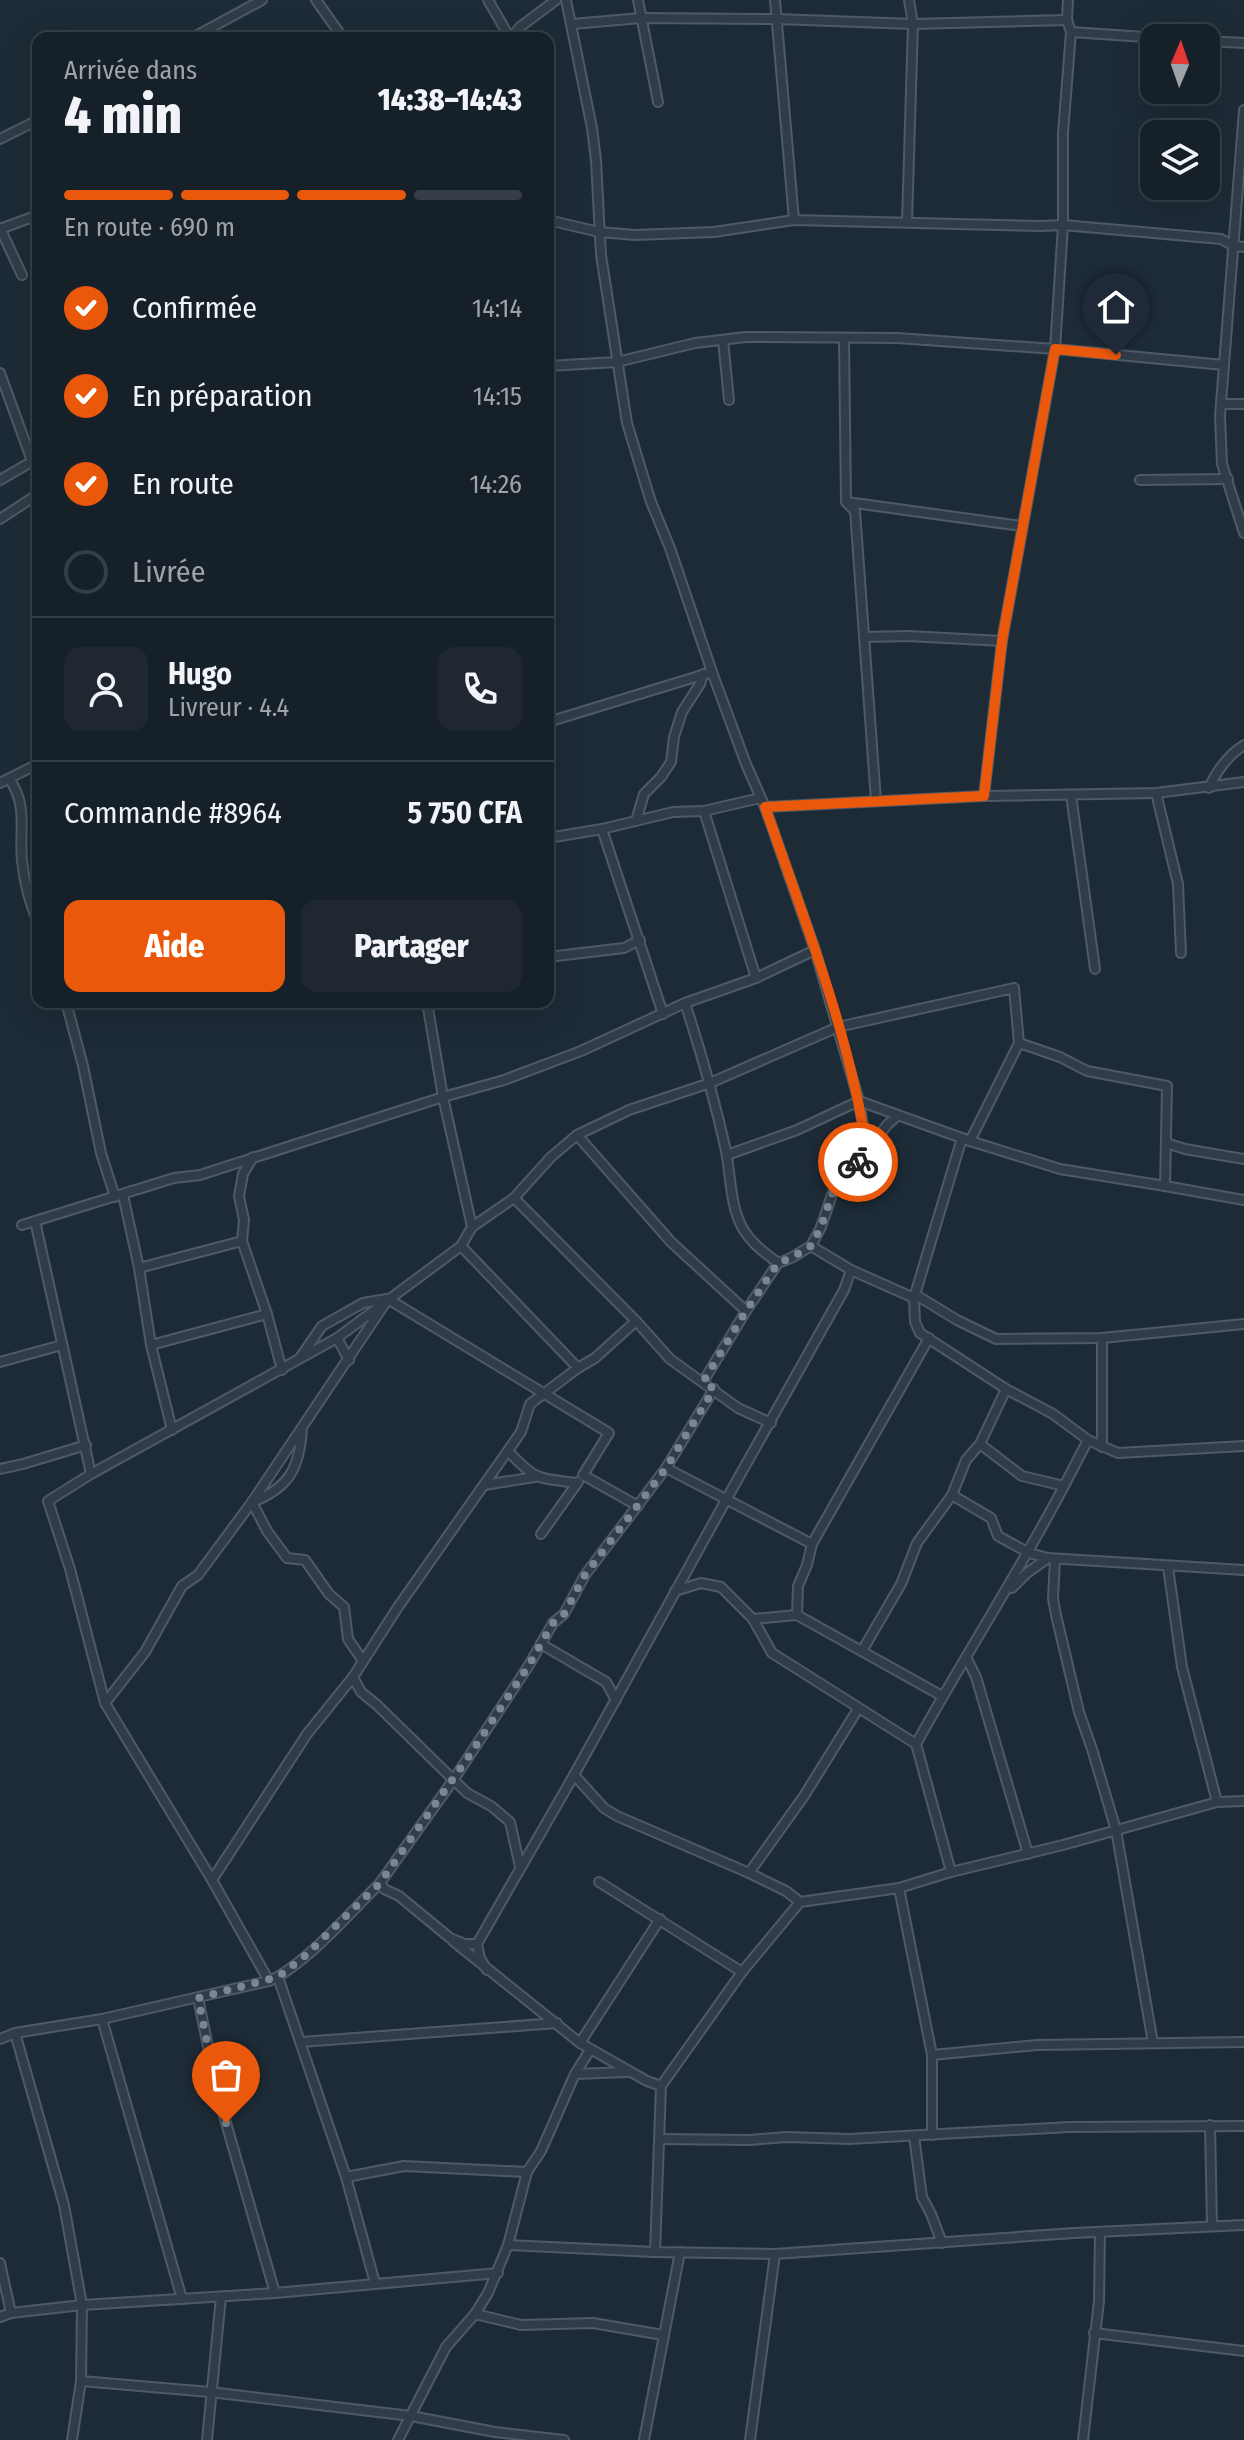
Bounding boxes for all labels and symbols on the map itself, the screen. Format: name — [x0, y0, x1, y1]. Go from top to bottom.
north arrow — [1140, 24, 1220, 104]
pin — [1082, 273, 1150, 355]
courier — [818, 1122, 898, 1202]
pin — [192, 2041, 260, 2123]

